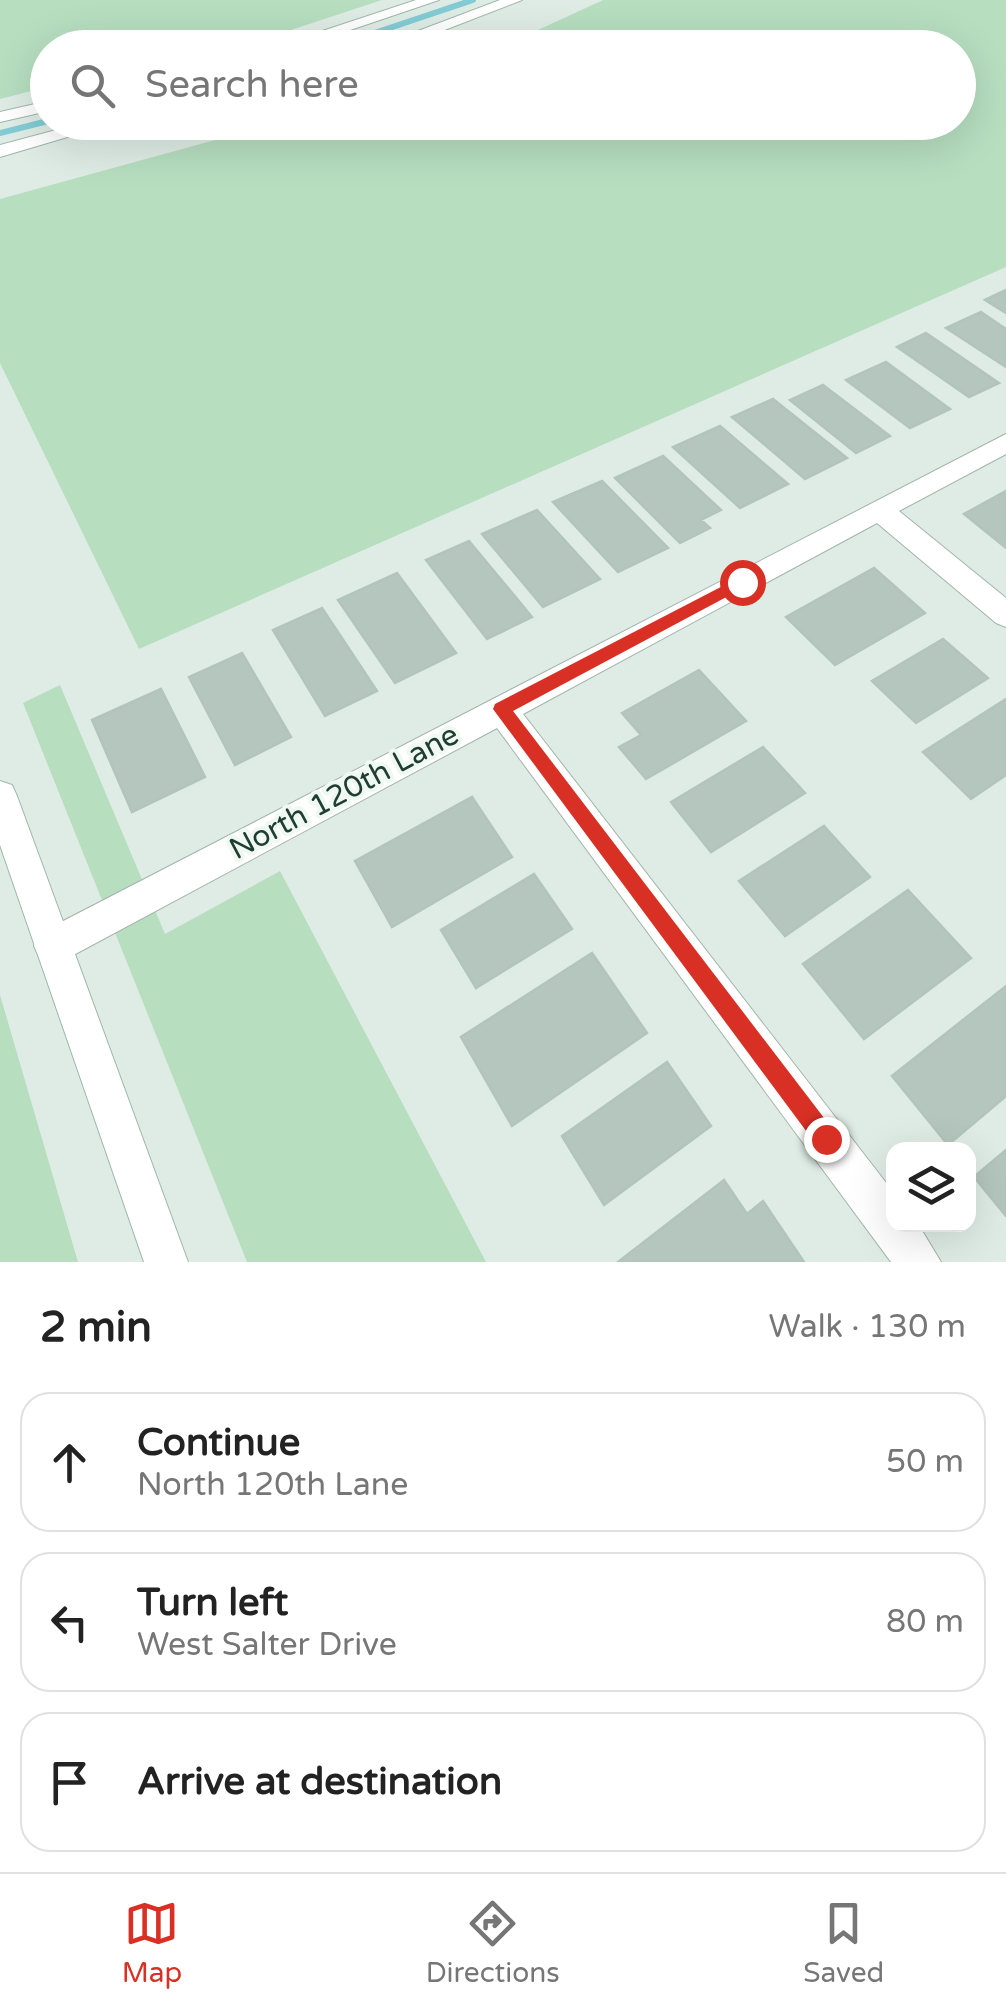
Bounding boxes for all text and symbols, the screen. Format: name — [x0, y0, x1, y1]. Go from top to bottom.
search box — [30, 30, 976, 140]
icon: search — [65, 58, 120, 113]
text: Search here — [145, 62, 359, 108]
route start — [720, 560, 766, 606]
street label: North 120th Lane — [223, 716, 465, 868]
route end — [804, 1117, 850, 1163]
map controls — [886, 1142, 976, 1232]
button: layers — [886, 1142, 976, 1232]
text: 2 min — [40, 1302, 152, 1353]
text: Walk · 130 m — [769, 1308, 966, 1346]
text: Continue — [137, 1420, 300, 1466]
icon: ahead — [42, 1435, 97, 1490]
text: 50 m — [886, 1443, 964, 1481]
text: North 120th Lane — [137, 1466, 408, 1504]
text: Turn left — [137, 1580, 288, 1626]
icon: left — [42, 1595, 97, 1650]
text: 80 m — [886, 1603, 964, 1641]
text: West Salter Drive — [137, 1626, 397, 1664]
icon: arrive — [42, 1755, 97, 1810]
text: Arrive at destination — [137, 1759, 502, 1805]
tab: Map — [122, 1896, 182, 1990]
tab: Directions — [426, 1896, 560, 1990]
tab: Saved — [803, 1896, 884, 1990]

